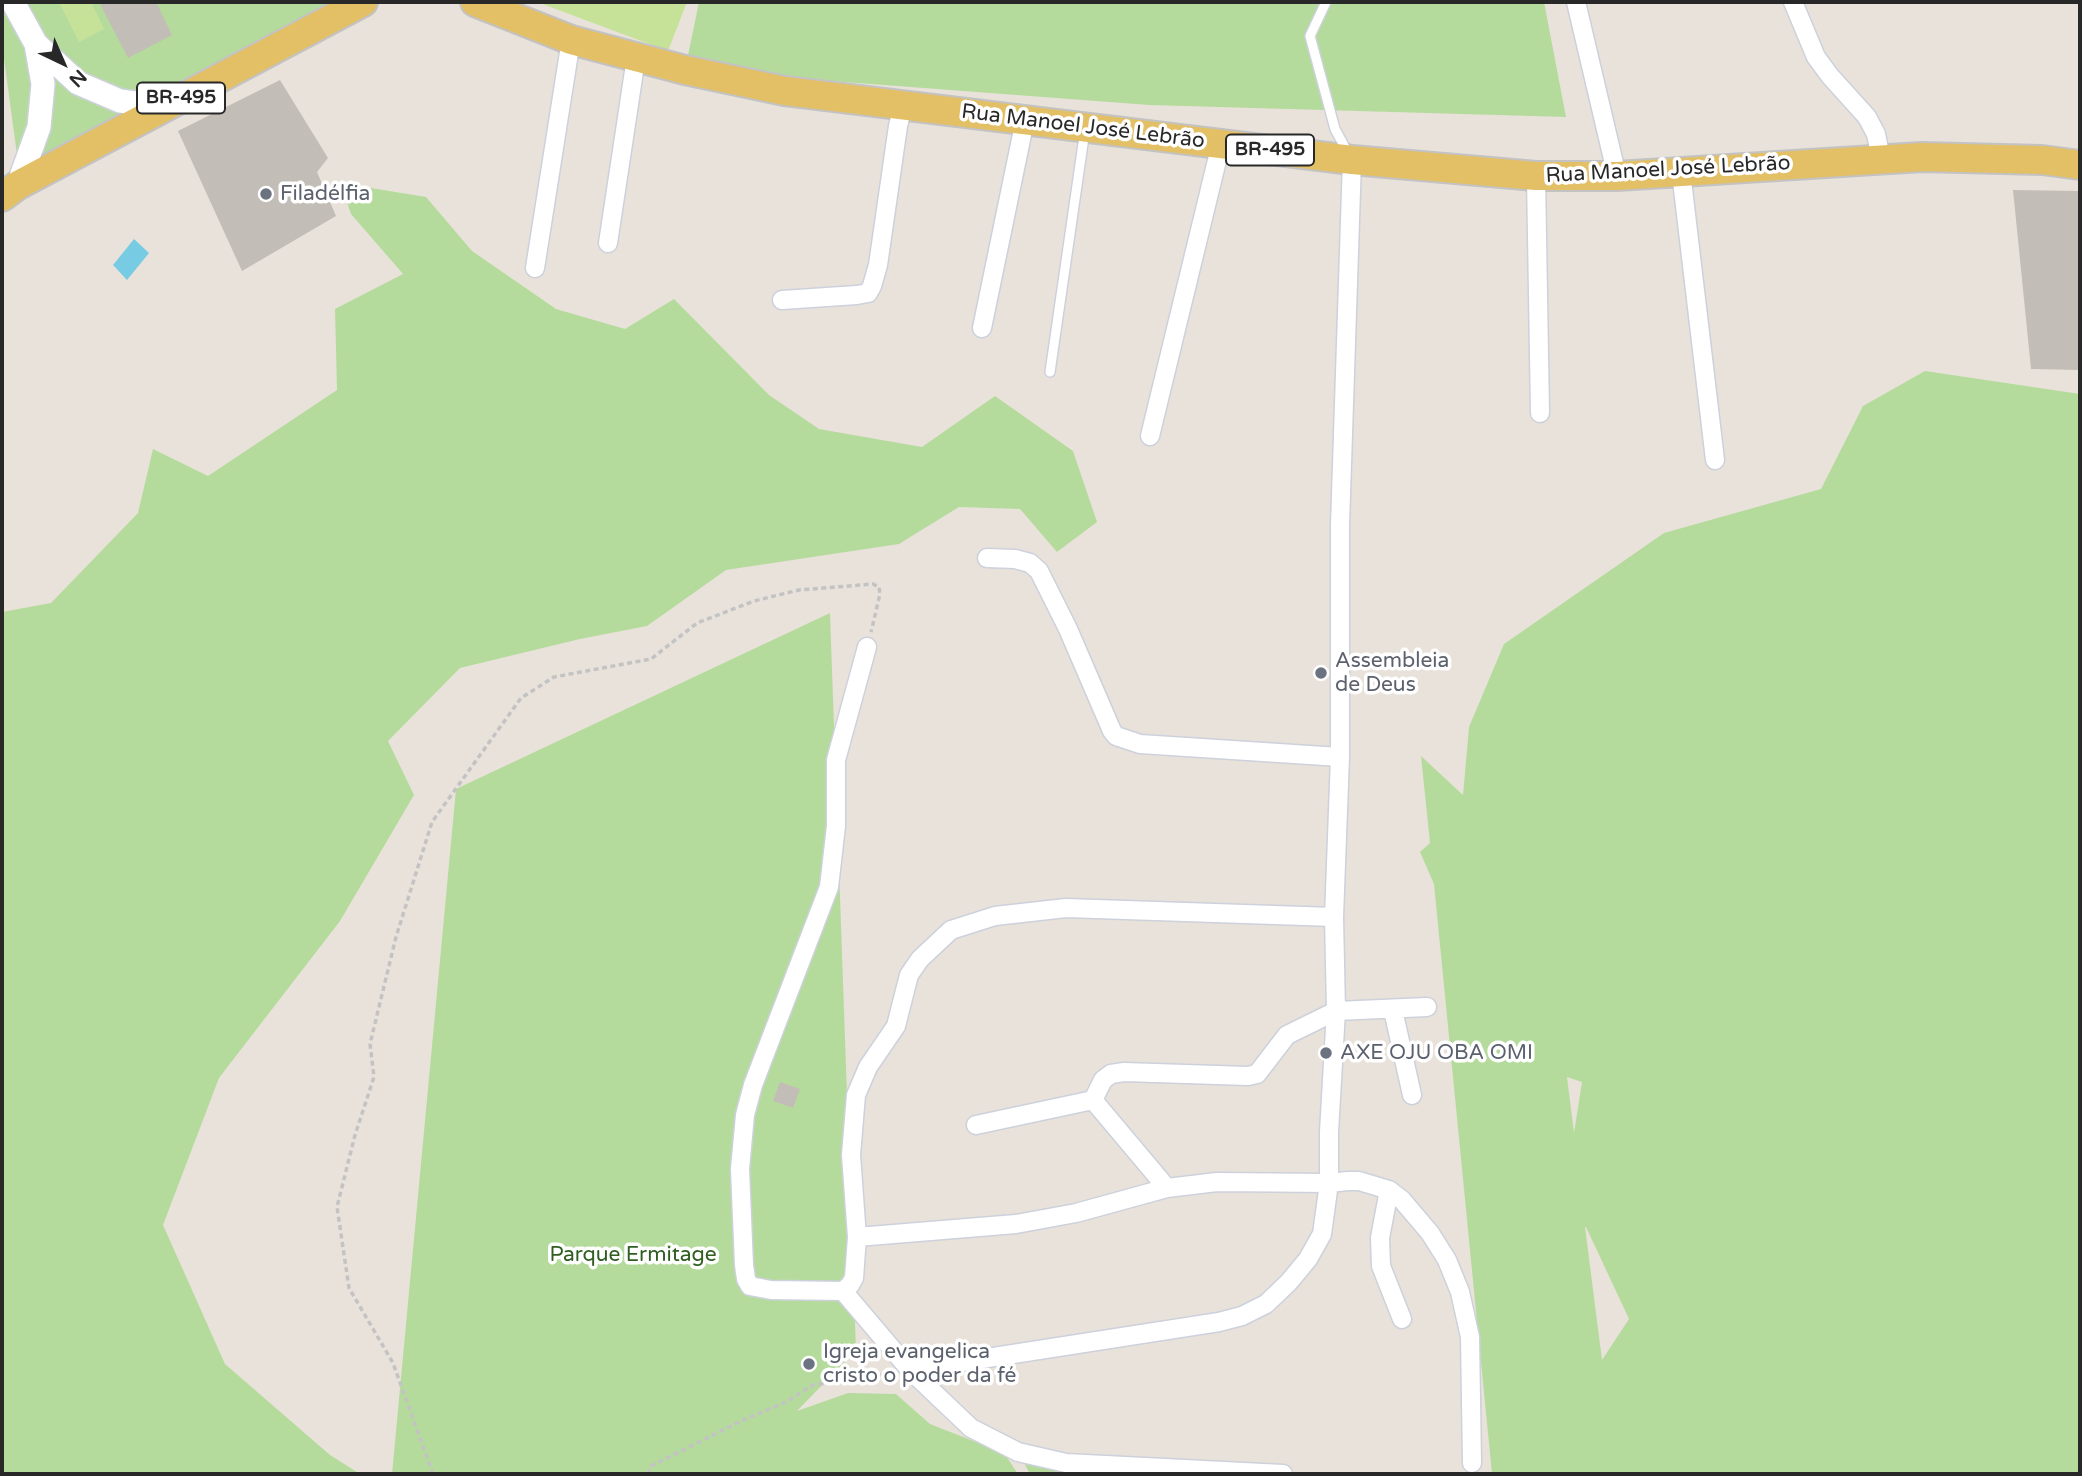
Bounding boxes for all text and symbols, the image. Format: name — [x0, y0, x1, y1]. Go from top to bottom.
north arrow — [28, 28, 98, 98]
text: N — [64, 65, 91, 91]
road number: BR-495 — [137, 82, 225, 114]
street label: Rua Manoel José Lebrão — [960, 100, 1206, 154]
road number: BR-495 — [1226, 134, 1314, 166]
street label: Rua Manoel José Lebrão — [1545, 151, 1791, 189]
place label: Filadélfia — [280, 181, 370, 207]
marker: Filadélfia — [258, 186, 274, 202]
place label: Assembleia de Deus — [1335, 648, 1449, 698]
marker: Assembleia de Deus — [1313, 665, 1329, 681]
place label: AXE OJU OBA OMI — [1340, 1040, 1533, 1066]
marker: AXE OJU OBA OMI — [1318, 1045, 1334, 1061]
park label: Parque Ermitage — [549, 1242, 717, 1268]
place label: Igreja evangelica cristo o poder da fé — [823, 1339, 1016, 1389]
marker: Igreja evangelica cristo o poder da fé — [801, 1356, 817, 1372]

